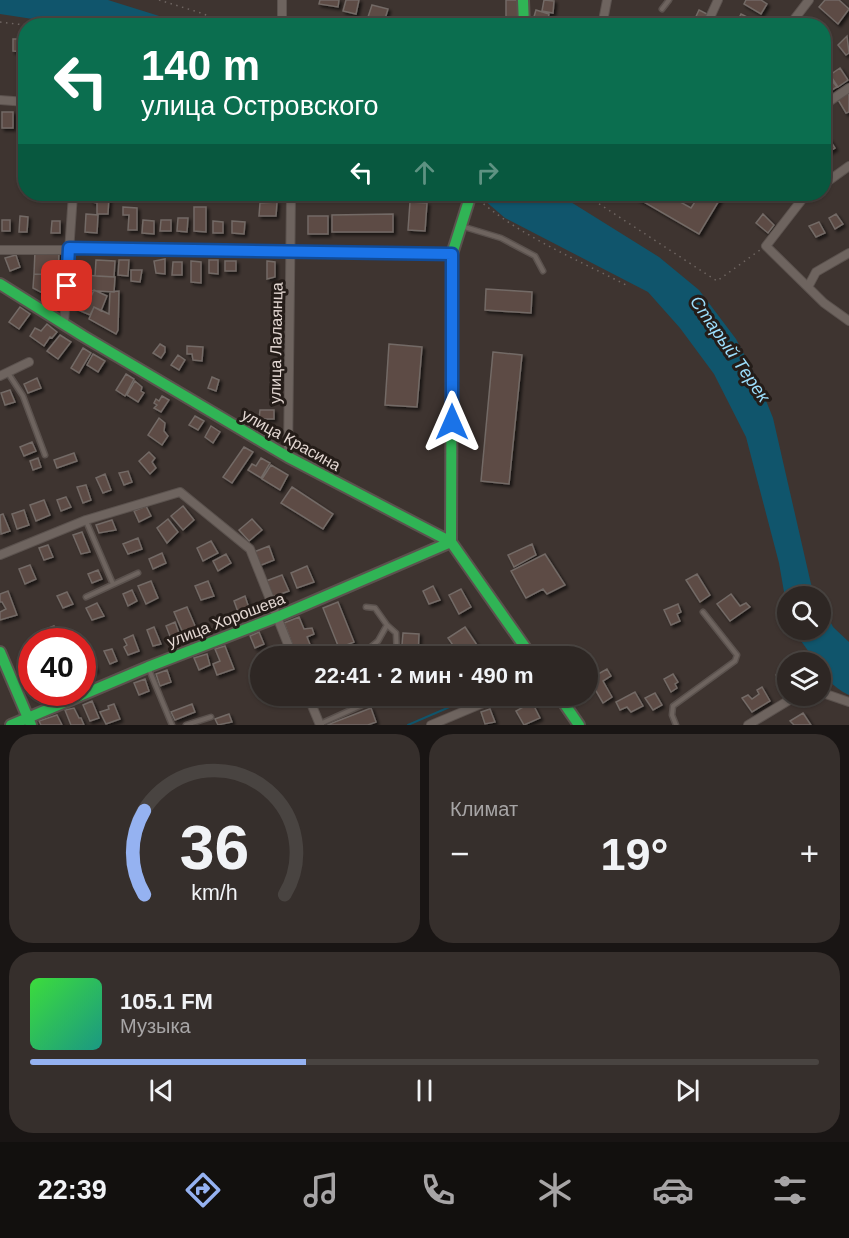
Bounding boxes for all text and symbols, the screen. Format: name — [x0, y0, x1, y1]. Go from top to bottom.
icon: left — [42, 42, 120, 120]
text: 140 m — [141, 42, 260, 89]
text: улица Островского — [141, 91, 379, 121]
icon: left — [345, 156, 378, 189]
icon: ahead — [408, 156, 441, 189]
icon: right — [471, 156, 504, 189]
pin — [41, 260, 92, 311]
icon: arrive — [50, 269, 83, 302]
street label: улица Лалаянца — [266, 282, 286, 404]
water label: Старый Терек — [686, 292, 775, 407]
position arrow — [420, 390, 484, 454]
street label: улица Красина — [239, 406, 343, 474]
map controls — [777, 586, 831, 706]
button: search — [777, 586, 831, 640]
street label: улица Хорошева — [165, 590, 287, 650]
speed limit sign: 40 — [18, 628, 96, 706]
button: layers — [777, 652, 831, 706]
text: 22:41 · 2 мин · 490 m — [314, 663, 534, 688]
text: Климат — [450, 798, 518, 820]
text: 36 — [180, 813, 249, 882]
text: 19° — [600, 829, 669, 880]
text: − — [450, 835, 469, 872]
text: + — [800, 835, 819, 872]
text: km/h — [191, 882, 238, 906]
text: 105.1 FM — [120, 989, 213, 1014]
text: Музыка — [120, 1015, 191, 1037]
icon: previous — [145, 1074, 178, 1107]
icon: pause — [408, 1074, 441, 1107]
icon: next — [671, 1074, 704, 1107]
icon: directions — [182, 1169, 224, 1211]
icon: music — [300, 1169, 342, 1211]
icon: phone — [417, 1169, 459, 1211]
icon: climate — [534, 1169, 576, 1211]
icon: car — [652, 1169, 694, 1211]
icon: filters — [769, 1169, 811, 1211]
text: 22:39 — [38, 1175, 107, 1205]

